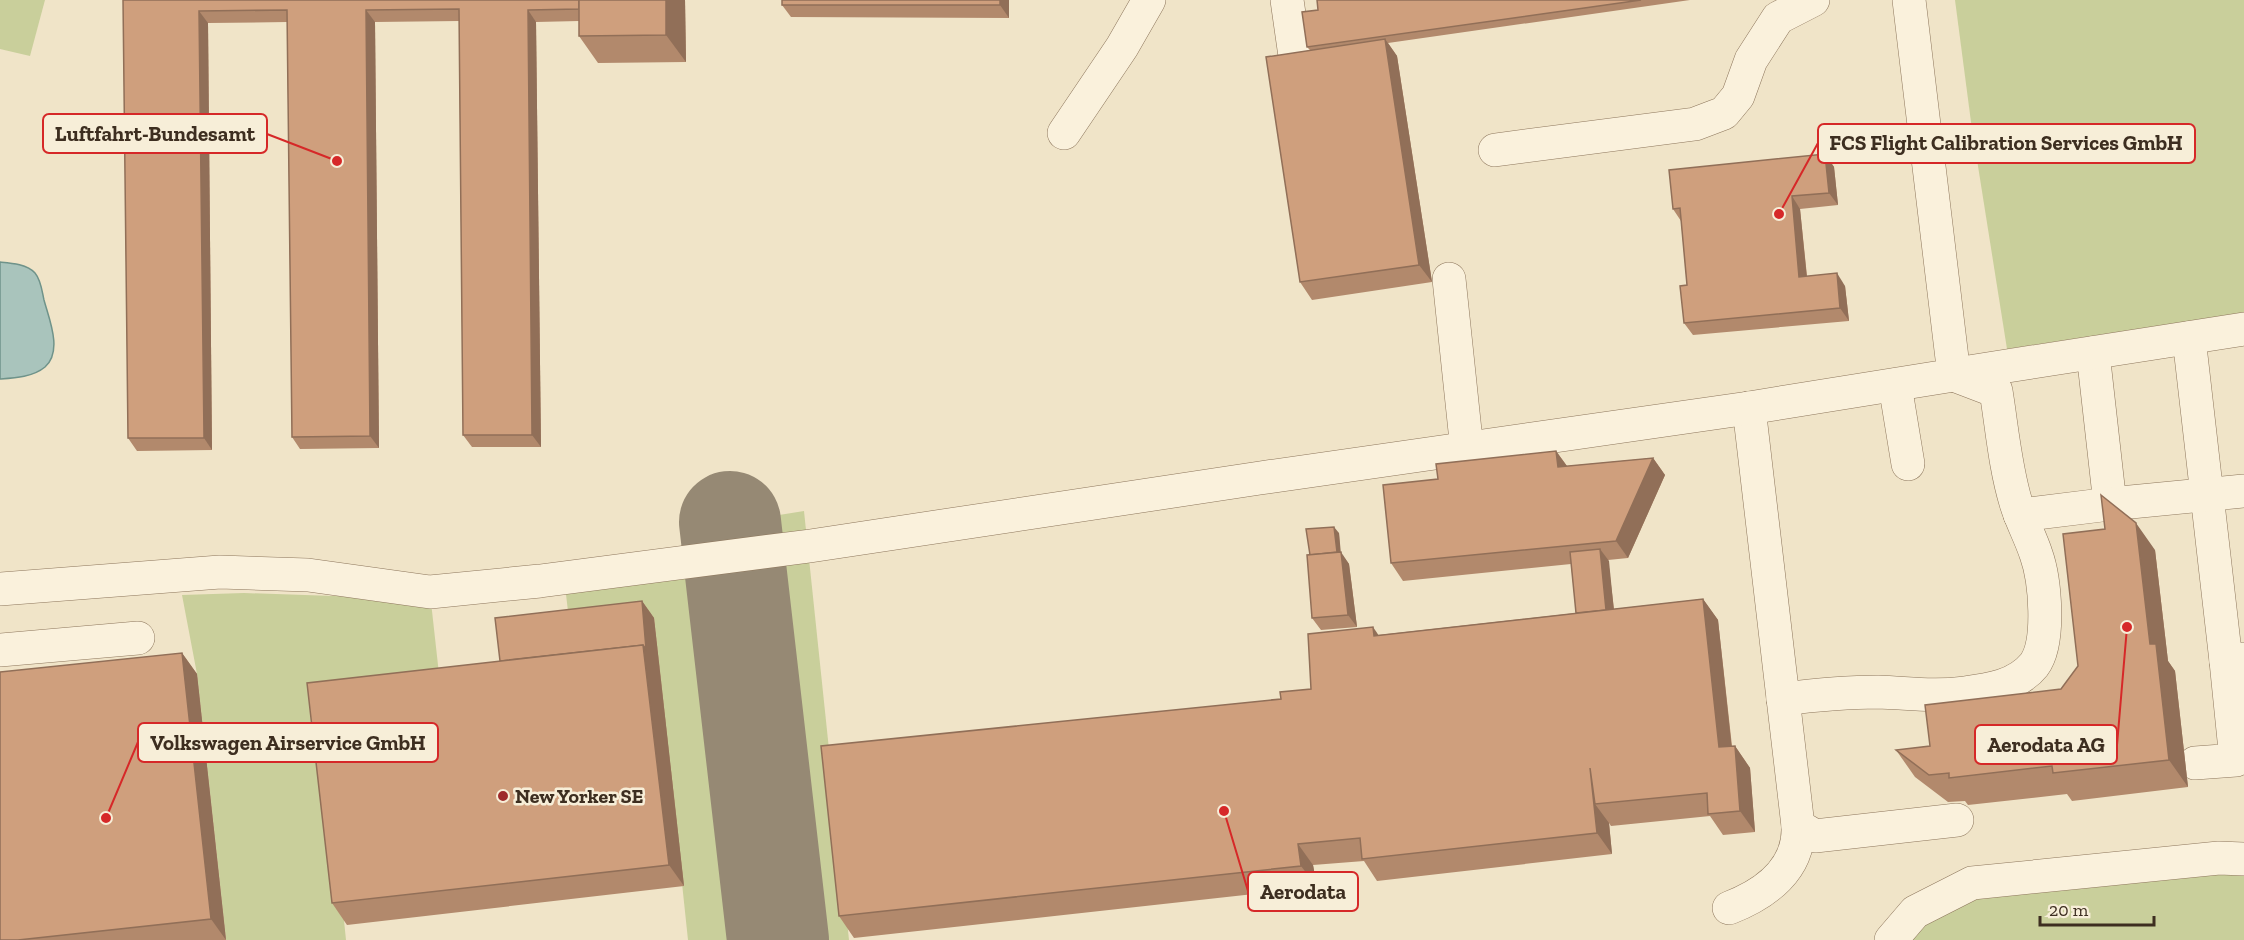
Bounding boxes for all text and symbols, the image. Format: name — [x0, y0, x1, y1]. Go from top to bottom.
callout: Luftfahrt-Bundesamt — [43, 114, 267, 153]
text: Luftfahrt-Bundesamt — [55, 121, 256, 146]
callout: FCS Flight Calibration Services GmbH — [1818, 124, 2195, 163]
text: FCS Flight Calibration Services GmbH — [1829, 130, 2183, 155]
callout: Volkswagen Airservice GmbH — [138, 723, 438, 762]
callout: Aerodata AG — [1975, 725, 2117, 764]
text: Volkswagen Airservice GmbH — [150, 730, 426, 755]
text: Aerodata AG — [1987, 732, 2105, 757]
place label: New Yorker SE — [515, 784, 644, 808]
marker: New Yorker SE — [496, 789, 510, 803]
callout: Aerodata — [1248, 872, 1358, 911]
text: Aerodata — [1260, 879, 1346, 904]
scale bar — [2040, 889, 2154, 927]
text: 20 m — [2049, 899, 2089, 921]

